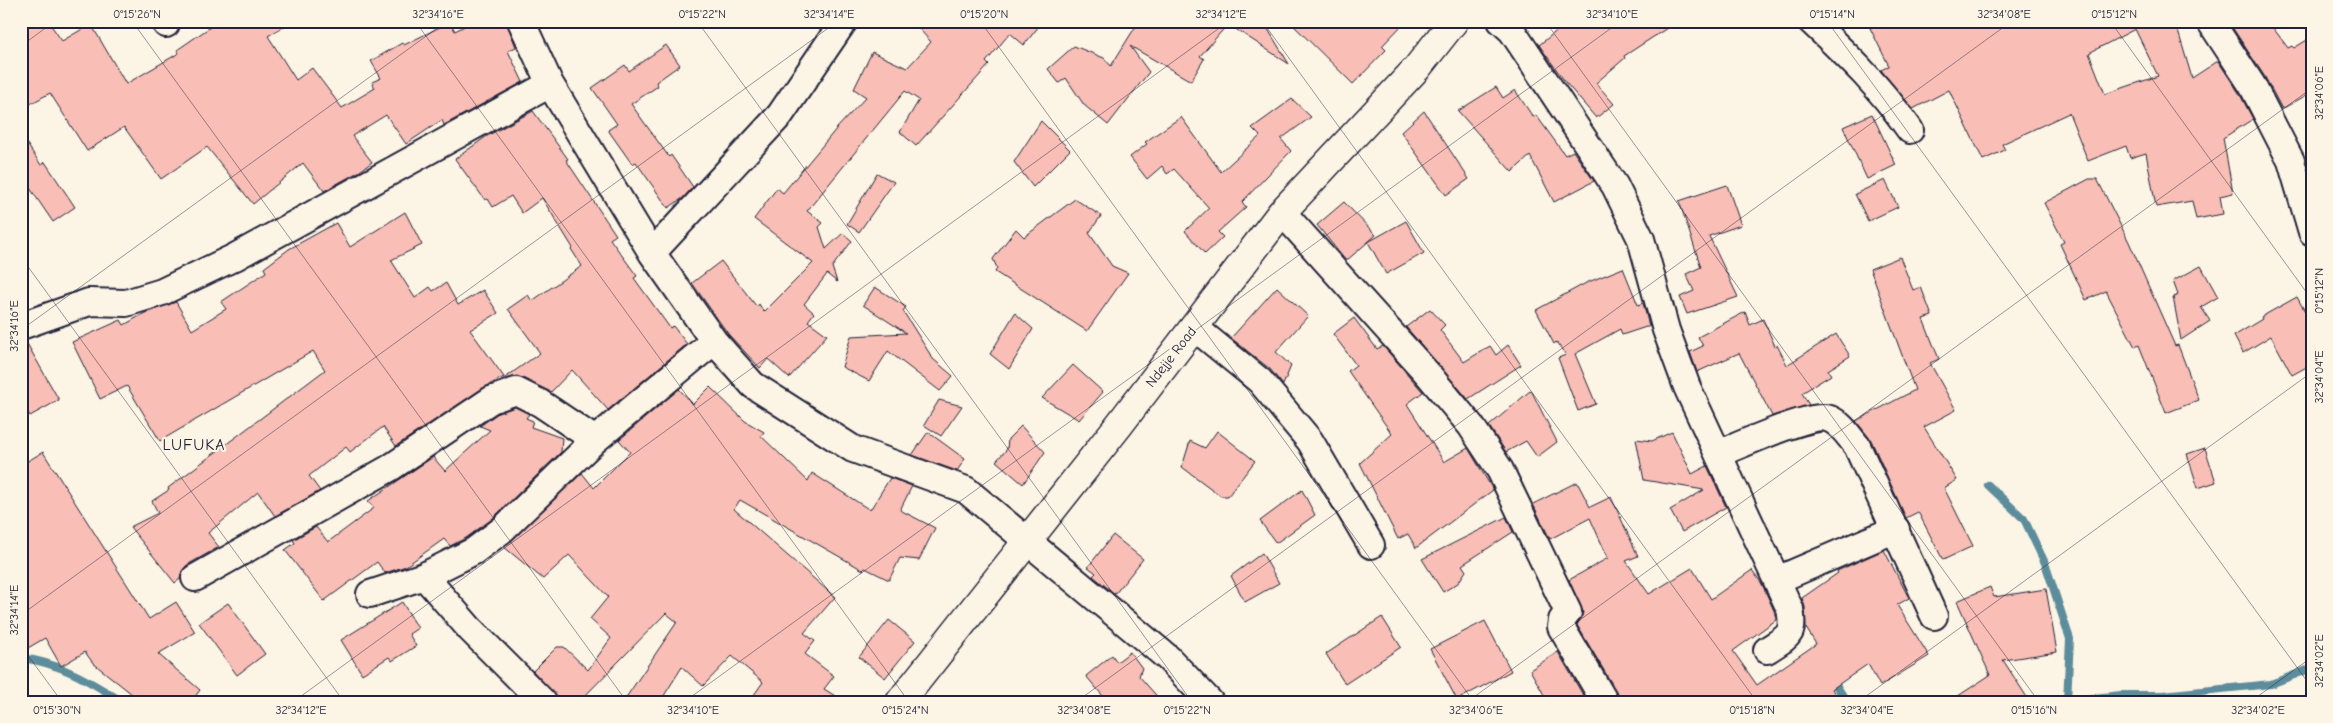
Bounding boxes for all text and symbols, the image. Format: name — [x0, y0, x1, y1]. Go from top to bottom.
text: 0°15'26"N — [113, 7, 161, 21]
text: 32°34'16"E — [412, 7, 464, 21]
text: 0°15'22"N — [678, 7, 726, 21]
text: 32°34'14"E — [804, 7, 854, 21]
text: 0°15'20"N — [960, 7, 1008, 21]
text: 32°34'12"E — [1195, 7, 1247, 21]
text: 32°34'10"E — [1586, 7, 1638, 21]
text: 0°15'14"N — [1809, 7, 1855, 21]
text: 32°34'08"E — [1977, 7, 2031, 21]
text: 0°15'12"N — [2091, 7, 2137, 21]
text: 32°34'06"E — [2312, 66, 2326, 120]
text: 0°15'12"N — [2312, 268, 2326, 314]
text: 32°34'16"E — [7, 300, 21, 352]
street label: Ndejje Road — [1142, 323, 1200, 391]
text: 32°34'04"E — [2312, 350, 2326, 404]
district label: LUFUKA — [162, 436, 226, 454]
text: 32°34'14"E — [7, 585, 21, 635]
text: 32°34'02"E — [2312, 634, 2326, 688]
text: 0°15'30"N — [33, 703, 81, 717]
text: 32°34'12"E — [275, 703, 327, 717]
text: 32°34'10"E — [667, 703, 719, 717]
text: 0°15'24"N — [881, 703, 929, 717]
text: 32°34'08"E — [1057, 703, 1111, 717]
text: 0°15'22"N — [1163, 703, 1211, 717]
text: 32°34'06"E — [1449, 703, 1503, 717]
text: 0°15'18"N — [1729, 703, 1775, 717]
text: 32°34'04"E — [1840, 703, 1894, 717]
text: 0°15'16"N — [2011, 703, 2057, 717]
text: 32°34'02"E — [2231, 703, 2285, 717]

